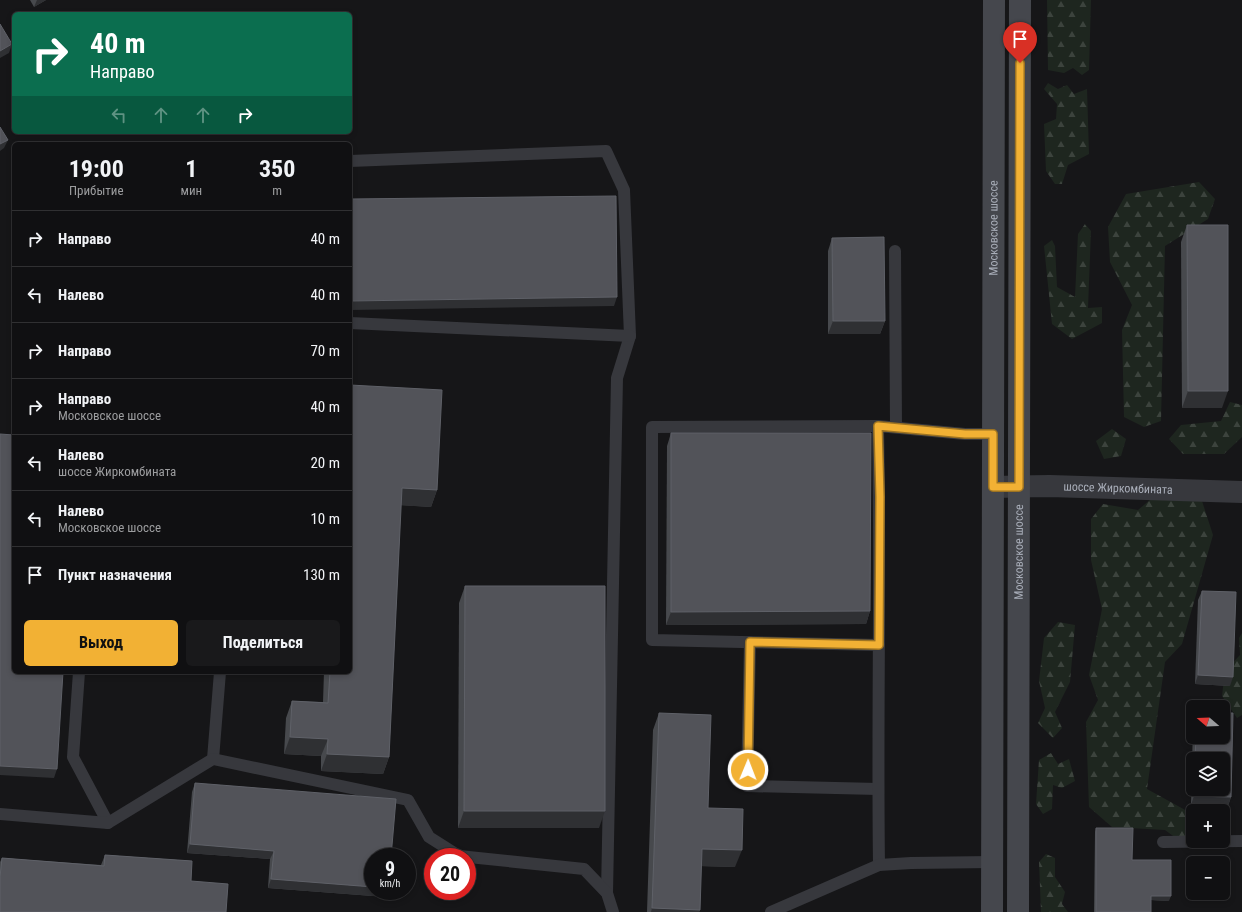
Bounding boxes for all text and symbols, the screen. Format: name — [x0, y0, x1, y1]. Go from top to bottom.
pin — [1003, 22, 1037, 63]
text: 40 m — [90, 27, 146, 60]
icon: right — [24, 28, 76, 80]
icon: arrive — [1009, 28, 1031, 50]
text: Направо — [90, 61, 155, 82]
icon: left — [108, 104, 130, 126]
icon: ahead — [150, 104, 172, 126]
icon: ahead — [192, 104, 214, 126]
icon: right — [234, 104, 256, 126]
text: 19:00 — [69, 155, 124, 183]
text: 1 — [185, 155, 197, 183]
text: 350 — [259, 155, 295, 183]
street label: Московское шоссе — [986, 180, 1001, 276]
text: Прибытие — [69, 183, 124, 198]
text: мин — [181, 183, 202, 198]
text: m — [272, 183, 282, 198]
icon: right — [24, 228, 46, 250]
text: Направо — [58, 230, 111, 248]
text: 40 m — [310, 230, 340, 248]
icon: left — [24, 284, 46, 306]
text: Налево — [58, 286, 104, 304]
text: 40 m — [310, 286, 340, 304]
icon: right — [24, 340, 46, 362]
text: Направо — [58, 342, 111, 360]
text: 70 m — [310, 342, 340, 360]
text: Направо — [58, 390, 111, 408]
icon: right — [24, 396, 46, 418]
text: 40 m — [310, 398, 340, 416]
text: Московское шоссе — [58, 408, 161, 423]
text: Налево — [58, 446, 104, 464]
icon: left — [24, 452, 46, 474]
text: 20 m — [310, 454, 340, 472]
text: шоссе Жиркомбината — [58, 464, 176, 479]
street label: шоссе Жиркомбината — [1063, 479, 1173, 497]
text: Налево — [58, 502, 104, 520]
street label: Московское шоссе — [1012, 504, 1026, 600]
icon: left — [24, 508, 46, 530]
text: 10 m — [310, 510, 340, 528]
text: Московское шоссе — [58, 520, 161, 535]
icon: arrive — [24, 564, 46, 586]
text: Пункт назначения — [58, 566, 172, 584]
text: 130 m — [303, 566, 340, 584]
button: Выход — [24, 620, 178, 666]
button: Поделиться — [186, 620, 340, 666]
north arrow — [1186, 700, 1230, 744]
map controls — [1186, 700, 1230, 900]
position arrow — [727, 749, 769, 791]
button: layers — [1186, 752, 1230, 796]
button: + — [1186, 804, 1230, 848]
speed limit sign: 20 — [424, 848, 476, 900]
button: − — [1186, 856, 1230, 900]
text: 9 — [385, 857, 395, 881]
text: km/h — [380, 878, 400, 889]

